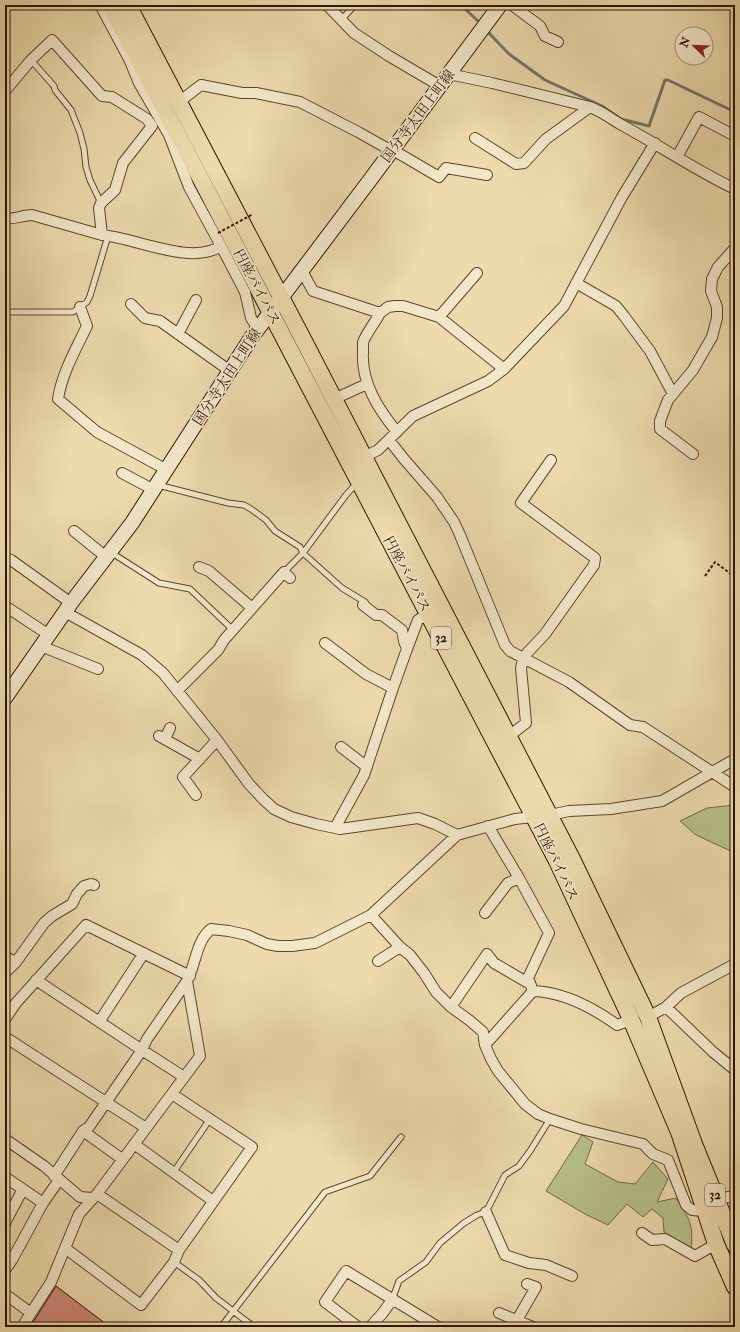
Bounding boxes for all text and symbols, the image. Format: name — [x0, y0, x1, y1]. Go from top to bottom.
north arrow — [674, 26, 714, 66]
text: N — [677, 34, 694, 50]
street label: 国分寺太田上町線 — [378, 66, 458, 166]
street label: 円座バイパス — [230, 246, 284, 328]
street label: 国分寺太田上町線 — [189, 325, 265, 429]
street label: 円座バイパス — [380, 533, 434, 615]
road number: 32 — [431, 627, 451, 649]
street label: 円座バイパス — [530, 821, 582, 903]
road number: 32 — [705, 1184, 725, 1206]

